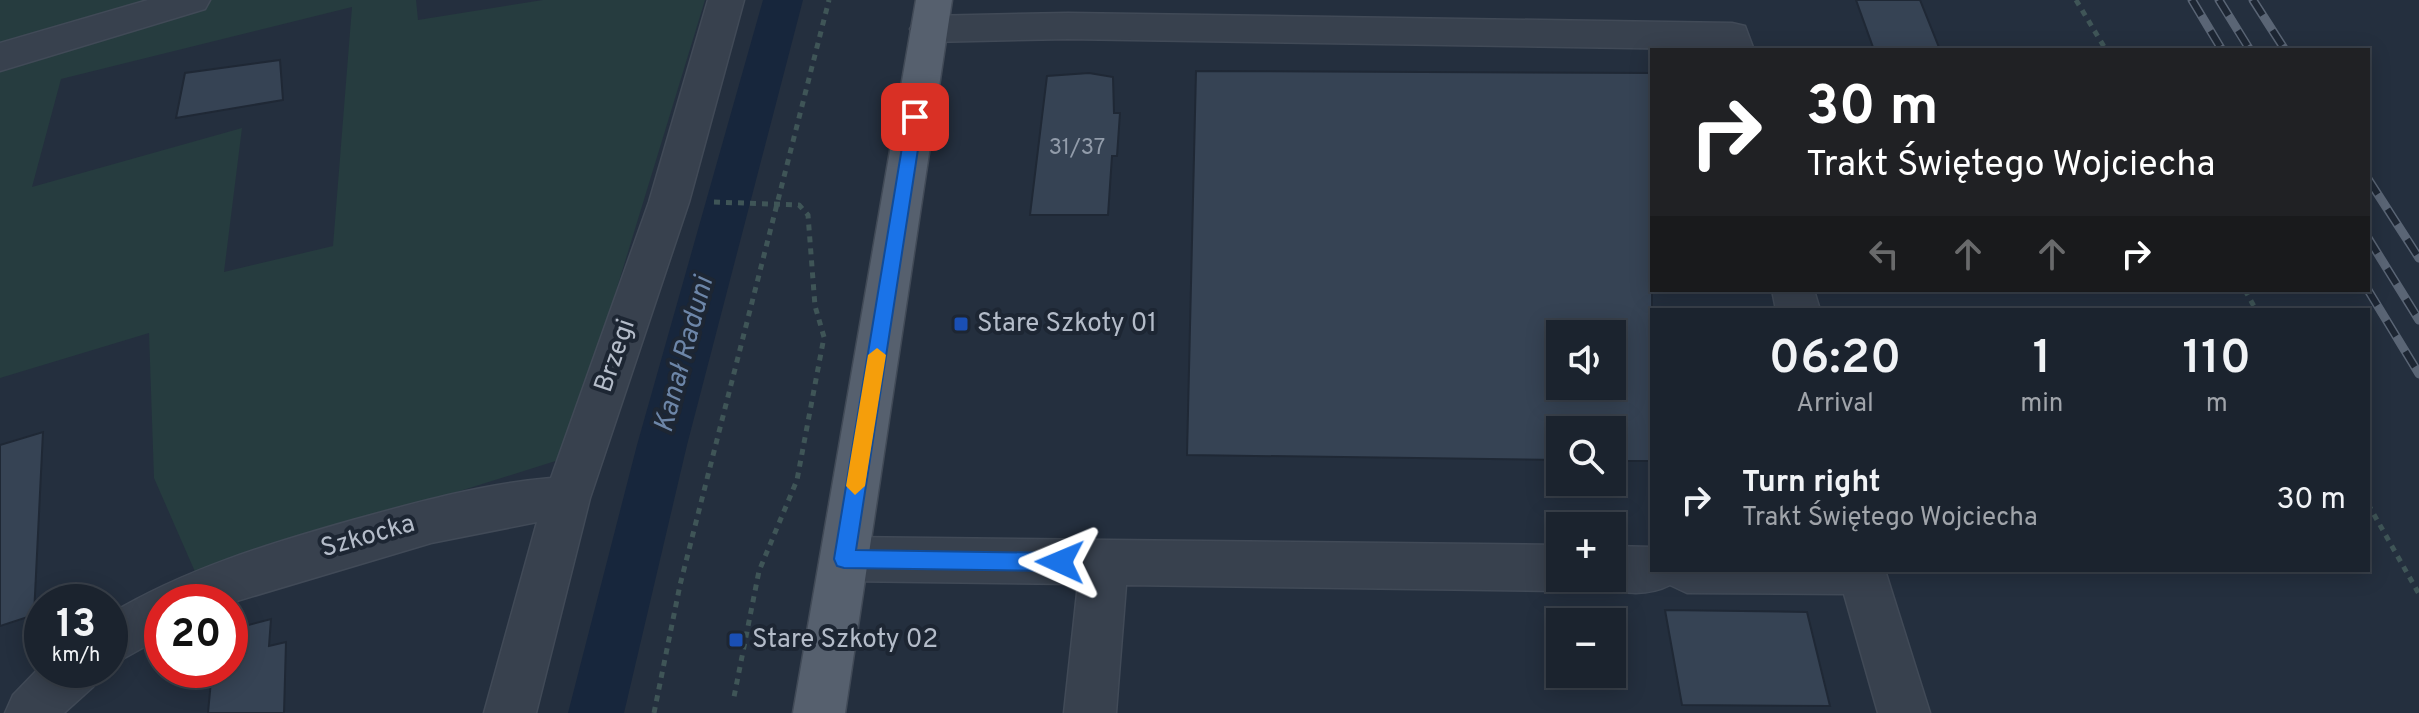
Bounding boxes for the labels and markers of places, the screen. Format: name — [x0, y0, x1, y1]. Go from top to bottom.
pin — [881, 83, 949, 151]
place label: Stare Szkoty 01 — [977, 308, 1157, 341]
marker: Stare Szkoty 01 — [952, 315, 970, 333]
place label: Stare Szkoty 02 — [752, 624, 938, 657]
marker: Stare Szkoty 02 — [727, 631, 745, 649]

